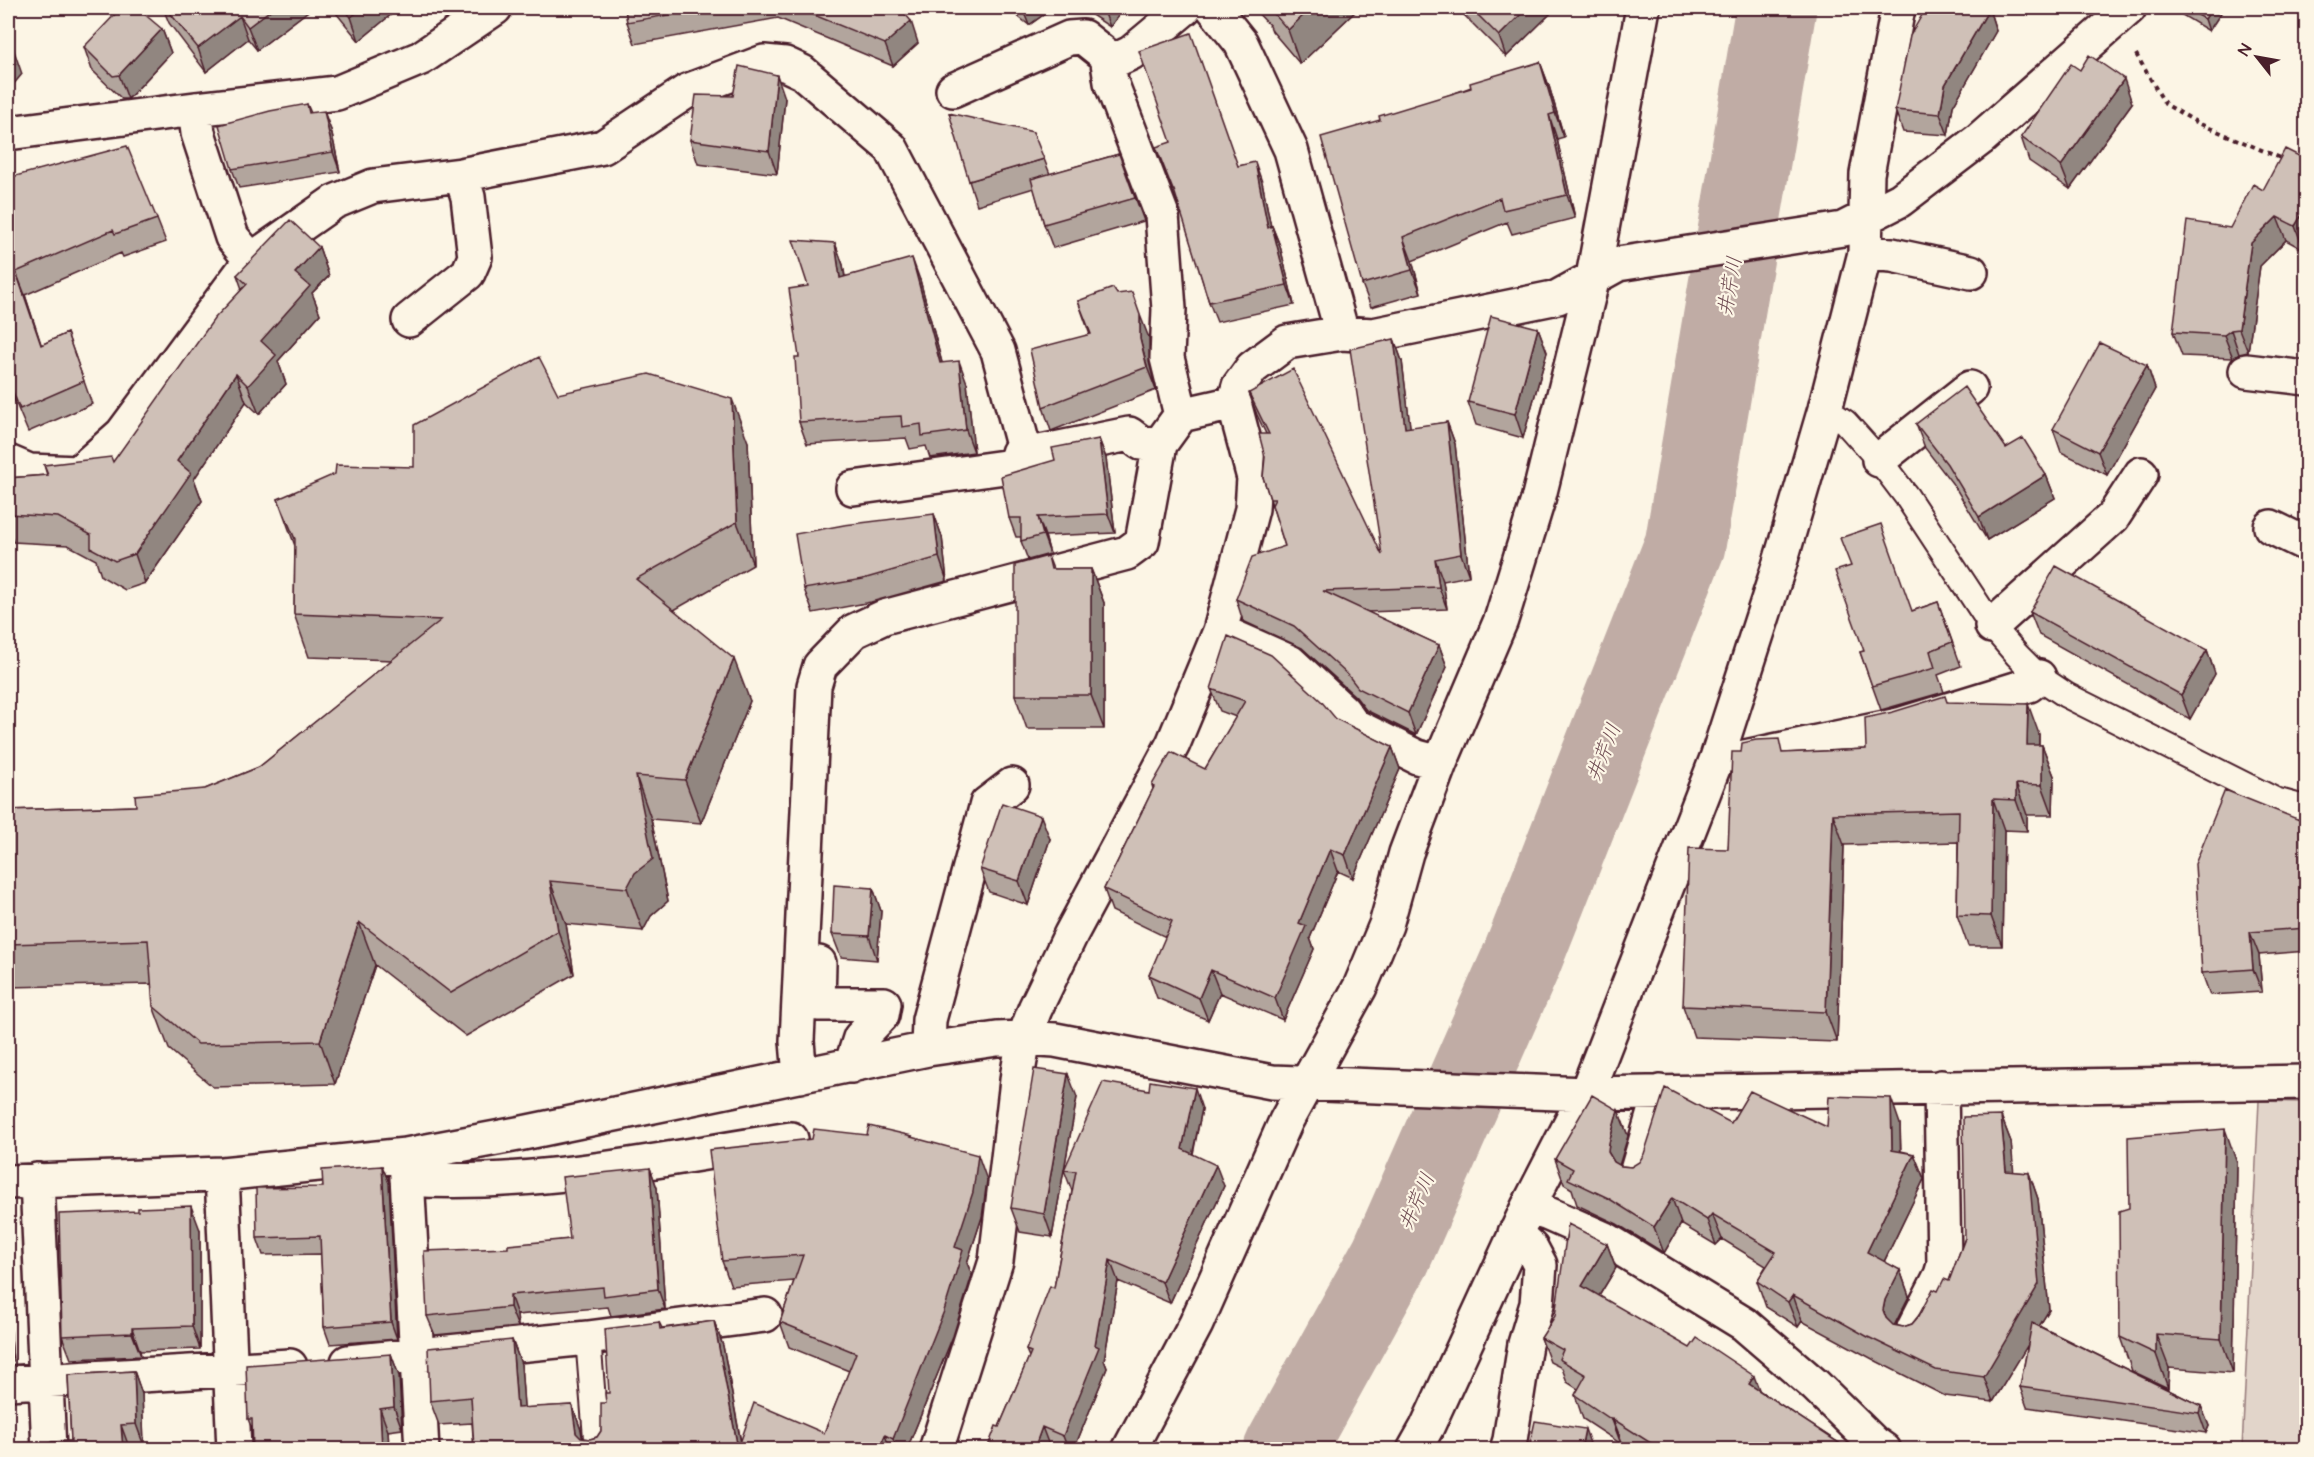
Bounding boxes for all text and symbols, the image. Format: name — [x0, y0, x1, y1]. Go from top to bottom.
north arrow — [2227, 27, 2287, 87]
text: N — [2233, 40, 2257, 60]
water label: 井芹川 — [1711, 254, 1749, 318]
water label: 井芹川 — [1580, 719, 1628, 785]
water label: 井芹川 — [1392, 1168, 1442, 1235]

